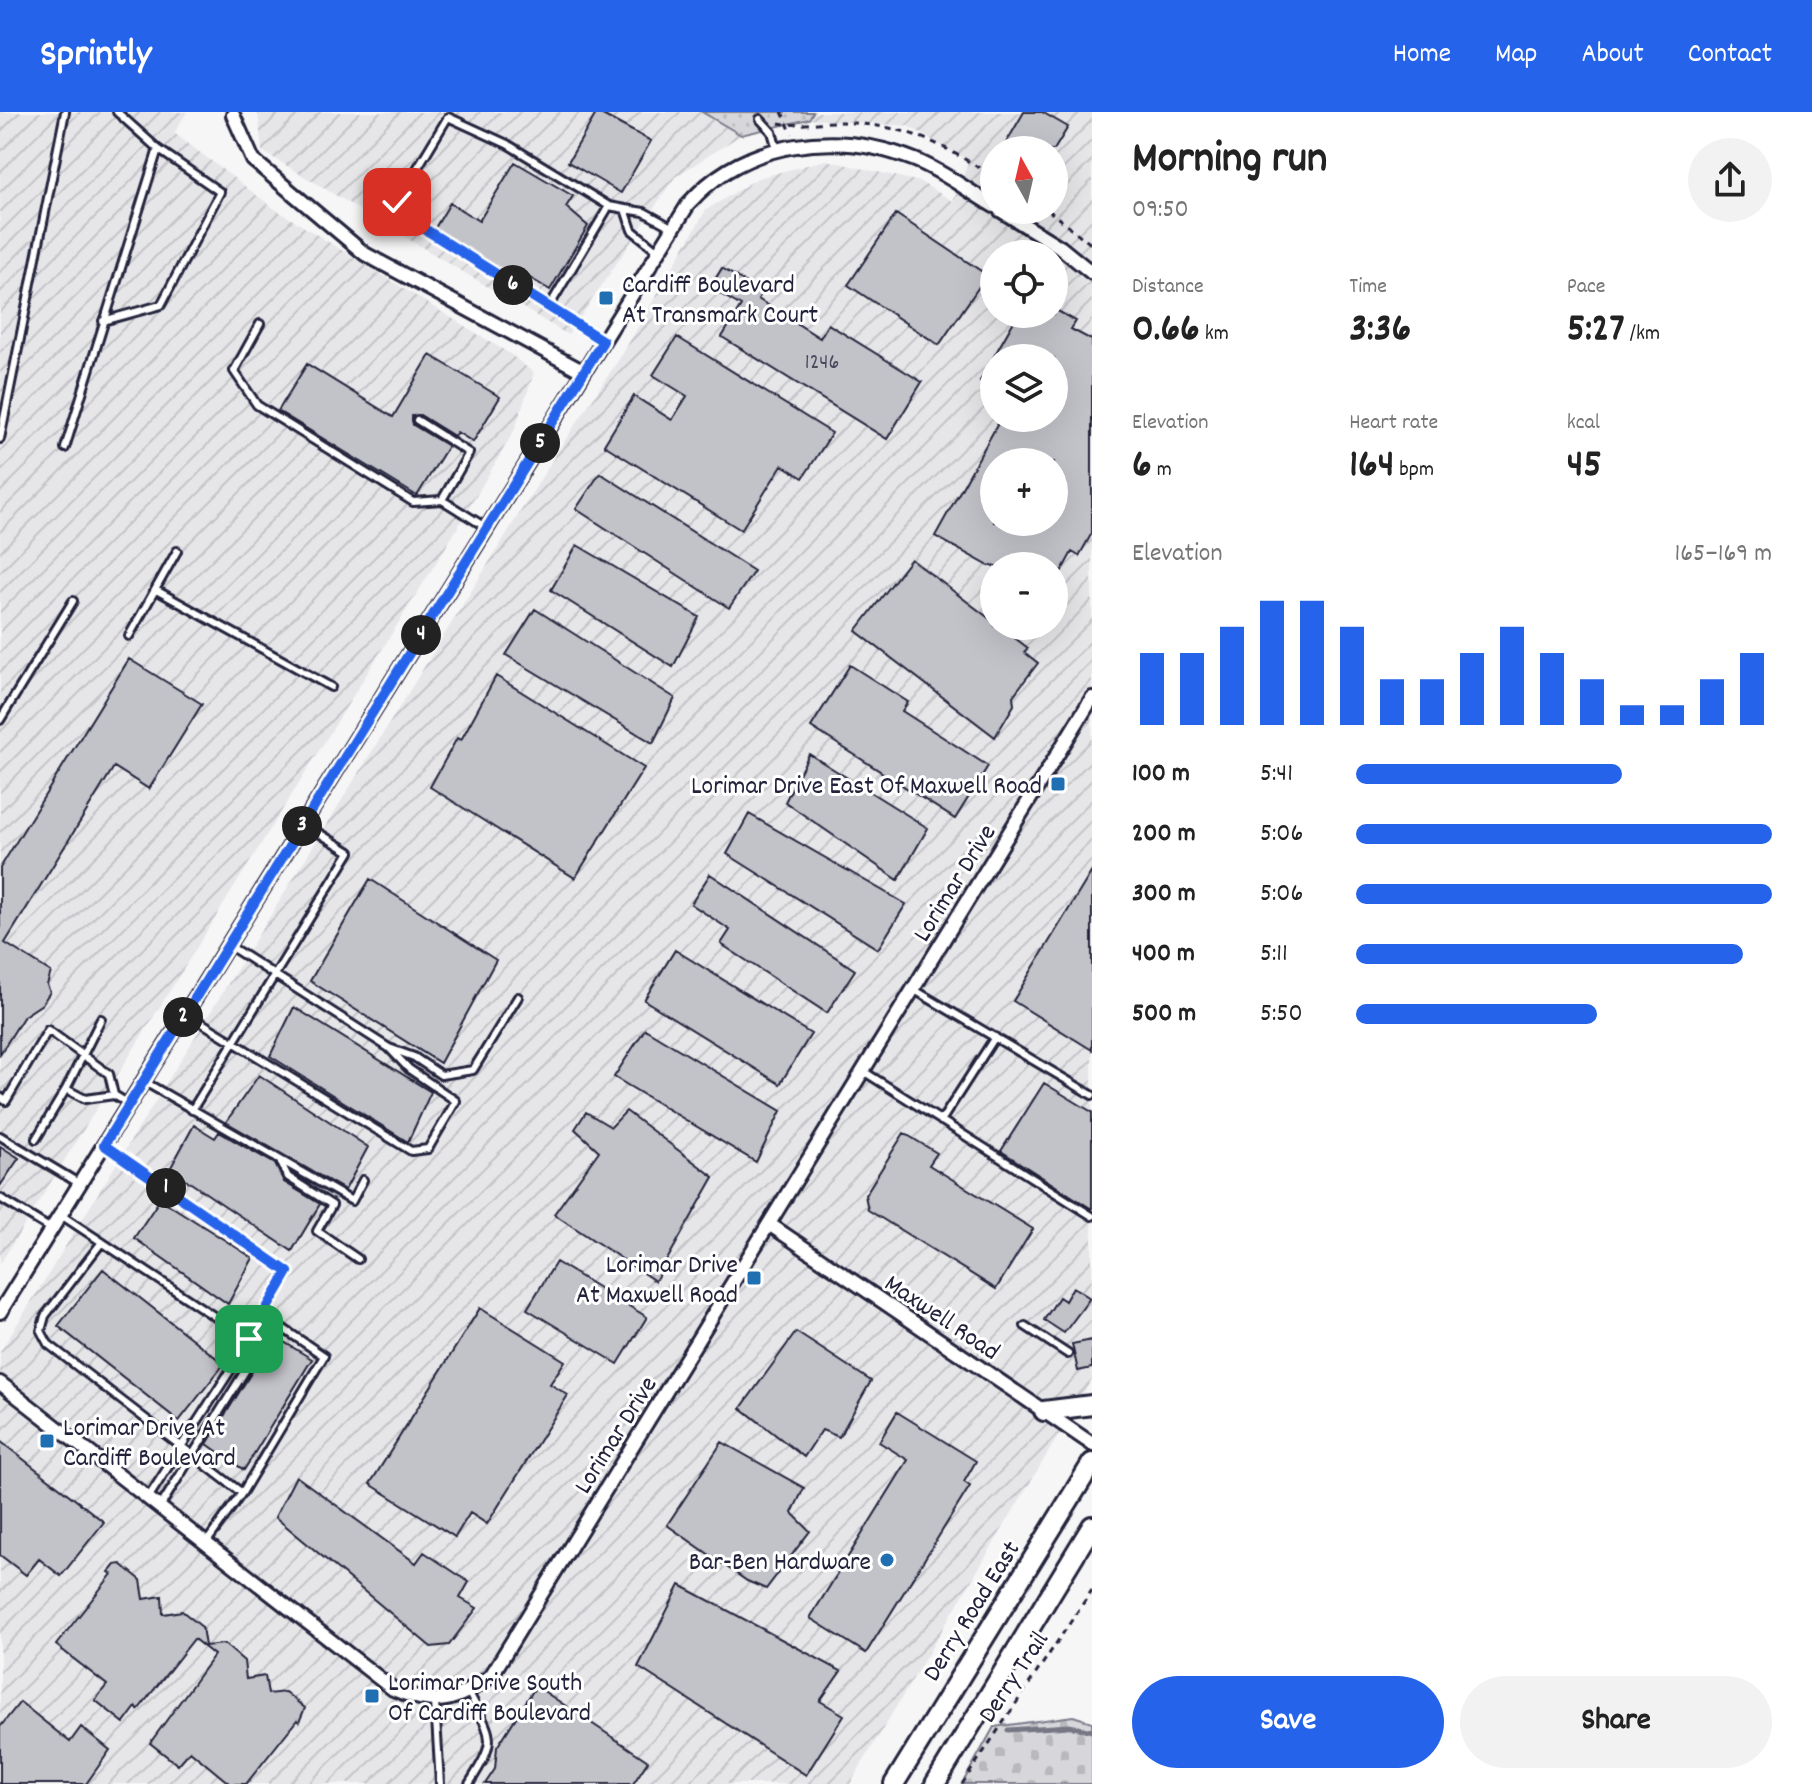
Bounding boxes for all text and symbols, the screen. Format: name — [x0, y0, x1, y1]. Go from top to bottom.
text: Sprintly — [40, 29, 151, 84]
text: Home — [1393, 36, 1451, 76]
text: Map — [1495, 36, 1537, 76]
text: About — [1581, 36, 1644, 76]
text: Contact — [1688, 36, 1772, 76]
text: Morning run — [1132, 130, 1327, 193]
north arrow — [980, 136, 1068, 224]
map controls — [980, 136, 1068, 640]
button: share — [1688, 138, 1772, 222]
pin — [363, 168, 431, 236]
icon: check — [375, 180, 419, 224]
text: 09:50 — [1132, 192, 1189, 229]
button: locate — [980, 240, 1068, 328]
pin: 6 — [493, 265, 533, 305]
place label: Cardiff Boulevard At Transmark Court — [622, 268, 819, 335]
text: 6 — [508, 269, 518, 300]
text: Distance — [1132, 272, 1204, 303]
text: Time — [1349, 272, 1387, 303]
text: Pace — [1567, 272, 1606, 303]
marker: Cardiff Boulevard At Transmark Court — [597, 289, 615, 307]
text: 0.66 — [1132, 303, 1200, 360]
text: 3:36 — [1349, 303, 1411, 360]
text: 5:27 — [1567, 303, 1625, 360]
text: km — [1200, 319, 1229, 350]
text: /km — [1625, 319, 1660, 350]
button: layers — [980, 344, 1068, 432]
house number: 1246 — [805, 348, 839, 379]
text: Elevation — [1132, 408, 1209, 439]
text: Heart rate — [1349, 408, 1438, 439]
text: kcal — [1567, 408, 1600, 439]
pin: 5 — [520, 423, 560, 463]
text: 5 — [535, 427, 545, 458]
text: 6 — [1132, 439, 1152, 496]
text: 164 — [1349, 439, 1394, 496]
text: 45 — [1567, 439, 1602, 496]
button: + — [980, 448, 1068, 536]
text: m — [1152, 455, 1172, 486]
text: bpm — [1394, 455, 1434, 486]
text: Elevation — [1132, 536, 1222, 573]
text: 165–169 m — [1674, 536, 1772, 573]
button: − — [980, 552, 1068, 640]
pin: 4 — [401, 615, 441, 655]
text: 4 — [416, 619, 426, 650]
text: 100 m — [1132, 756, 1190, 793]
text: 5:41 — [1260, 756, 1293, 793]
place label: Lorimar Drive East Of Maxwell Road — [691, 769, 1042, 806]
marker: Lorimar Drive East Of Maxwell Road — [1049, 775, 1067, 793]
pin: 3 — [282, 806, 322, 846]
text: 3 — [297, 810, 307, 841]
text: 200 m — [1132, 816, 1196, 853]
text: 5:06 — [1260, 816, 1303, 853]
street label: Lorimar Drive — [905, 818, 1007, 950]
text: 300 m — [1132, 876, 1196, 913]
text: 5:06 — [1260, 876, 1303, 913]
text: 400 m — [1132, 936, 1195, 973]
text: 5:11 — [1260, 936, 1288, 973]
text: 500 m — [1132, 996, 1196, 1033]
text: 5:50 — [1260, 996, 1303, 1033]
pin: 2 — [163, 997, 203, 1037]
text: 2 — [178, 1001, 188, 1032]
pin: 1 — [146, 1168, 186, 1208]
text: 1 — [164, 1172, 168, 1203]
place label: Lorimar Drive At Maxwell Road — [576, 1248, 738, 1315]
street label: Maxwell Road — [876, 1267, 1006, 1371]
marker: Lorimar Drive At Maxwell Road — [745, 1269, 763, 1287]
pin — [215, 1305, 283, 1373]
icon: arrive — [227, 1317, 271, 1361]
street label: Lorimar Drive — [566, 1370, 668, 1502]
place label: Lorimar Drive At Cardiff Boulevard — [63, 1411, 236, 1478]
marker: Lorimar Drive At Cardiff Boulevard — [38, 1432, 56, 1450]
street label: Derry Road East — [915, 1534, 1031, 1689]
place label: Bar-Ben Hardware — [689, 1545, 871, 1582]
marker: Bar-Ben Hardware — [878, 1551, 896, 1569]
street label: Derry Trail — [971, 1625, 1059, 1731]
place label: Lorimar Drive South Of Cardiff Boulevard — [388, 1666, 591, 1733]
button: Save — [1132, 1676, 1444, 1768]
button: Share — [1460, 1676, 1772, 1768]
marker: Lorimar Drive South Of Cardiff Boulevard — [363, 1687, 381, 1705]

